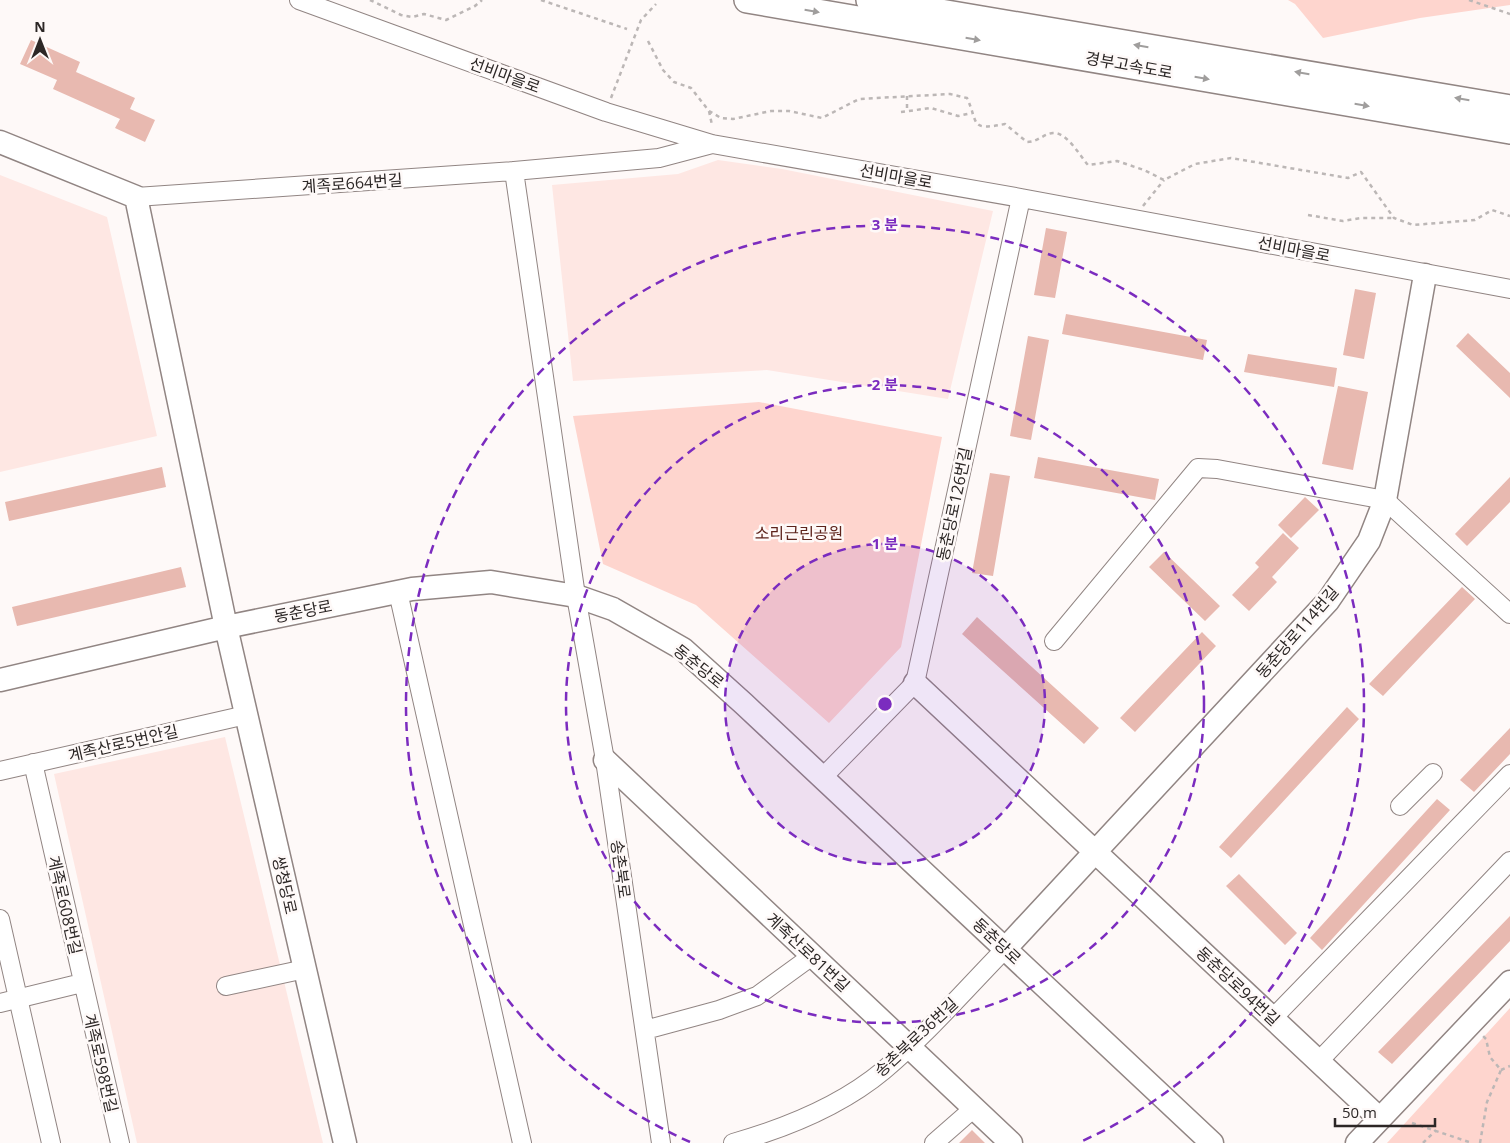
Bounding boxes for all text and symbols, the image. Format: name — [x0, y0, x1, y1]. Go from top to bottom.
one-way arrow — [805, 8, 821, 16]
north arrow — [15, 15, 65, 65]
text: N — [34, 17, 46, 36]
one-way arrow — [965, 35, 981, 43]
one-way arrow — [1133, 41, 1149, 49]
street label: 경부고속도로 — [1084, 46, 1175, 84]
street label: 선비마을로 — [467, 52, 544, 98]
one-way arrow — [1293, 68, 1309, 76]
one-way arrow — [1194, 74, 1210, 82]
one-way arrow — [1454, 95, 1470, 103]
one-way arrow — [1354, 102, 1370, 110]
street label: 선비마을로 — [858, 159, 934, 193]
street label: 계족로664번길 — [301, 169, 403, 197]
text: 3 분 — [872, 214, 898, 234]
street label: 선비마을로 — [1256, 231, 1332, 267]
text: 2 분 — [872, 374, 898, 394]
street label: 동춘당로126번길 — [931, 445, 977, 563]
park label: 소리근린공원 — [755, 522, 843, 544]
text: 1 분 — [872, 533, 898, 553]
street label: 동춘당로114번길 — [1251, 581, 1343, 683]
street label: 동춘당로 — [272, 595, 334, 627]
street label: 동춘당로 — [669, 639, 729, 693]
centre of rings — [876, 695, 894, 713]
street label: 계족산로5번안길 — [66, 720, 180, 766]
street label: 송촌북로 — [606, 838, 636, 900]
street label: 계족로608번길 — [43, 853, 87, 957]
street label: 쌍청당로 — [268, 854, 302, 916]
street label: 계족산로81번길 — [762, 908, 854, 996]
street label: 동춘당로 — [968, 913, 1026, 969]
street label: 동춘당로94번길 — [1192, 942, 1284, 1030]
street label: 송촌북로36번길 — [870, 993, 962, 1081]
street label: 계족로598번길 — [79, 1011, 123, 1115]
scale bar — [1335, 1096, 1435, 1128]
text: 50 m — [1342, 1102, 1377, 1122]

